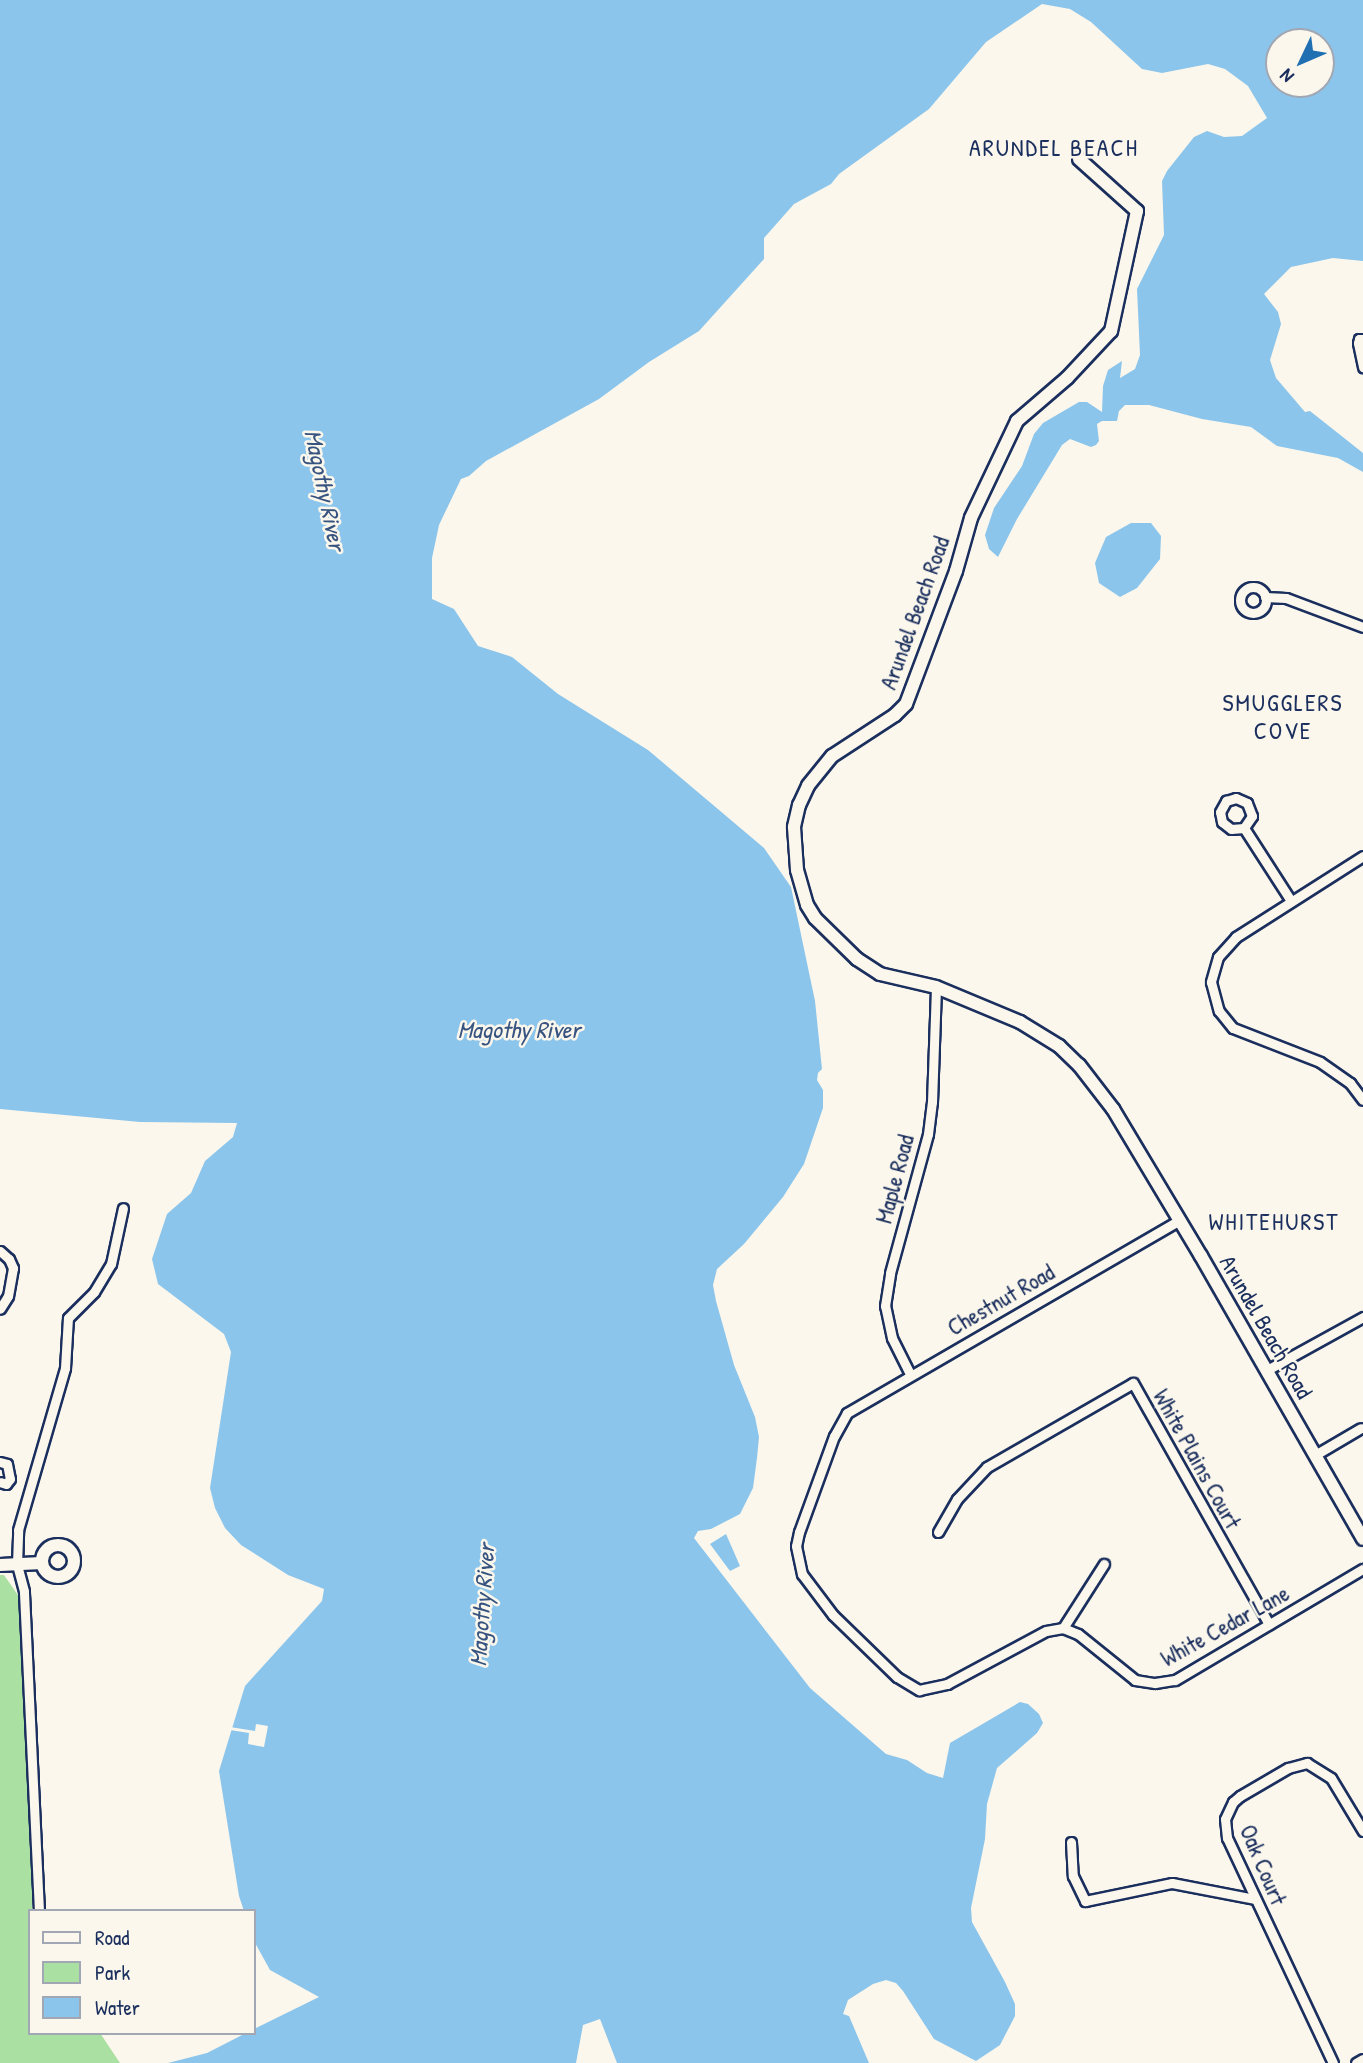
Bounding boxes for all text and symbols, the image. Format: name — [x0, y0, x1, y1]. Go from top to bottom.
north arrow — [1265, 28, 1335, 98]
text: N — [1273, 64, 1299, 89]
district label: ARUNDEL BEACH — [971, 134, 1137, 162]
water label: Magothy River — [298, 427, 352, 553]
street label: Arundel Beach Road — [875, 533, 955, 693]
district label: SMUGGLERS COVE — [1224, 689, 1342, 745]
water label: Magothy River — [458, 1016, 580, 1044]
street label: Maple Road — [870, 1132, 920, 1226]
district label: WHITEHURST — [1210, 1208, 1338, 1236]
street label: Arundel Beach Road — [1214, 1251, 1318, 1403]
street label: Chestnut Road — [943, 1258, 1059, 1342]
street label: White Plains Court — [1147, 1384, 1247, 1534]
water label: Magothy River — [463, 1543, 501, 1667]
street label: White Cedar Lane — [1156, 1579, 1294, 1673]
street label: Oak Court — [1234, 1821, 1292, 1909]
legend — [28, 1909, 256, 2035]
text: Road — [95, 1923, 129, 1952]
text: Park — [95, 1958, 130, 1987]
text: Water — [95, 1993, 140, 2022]

